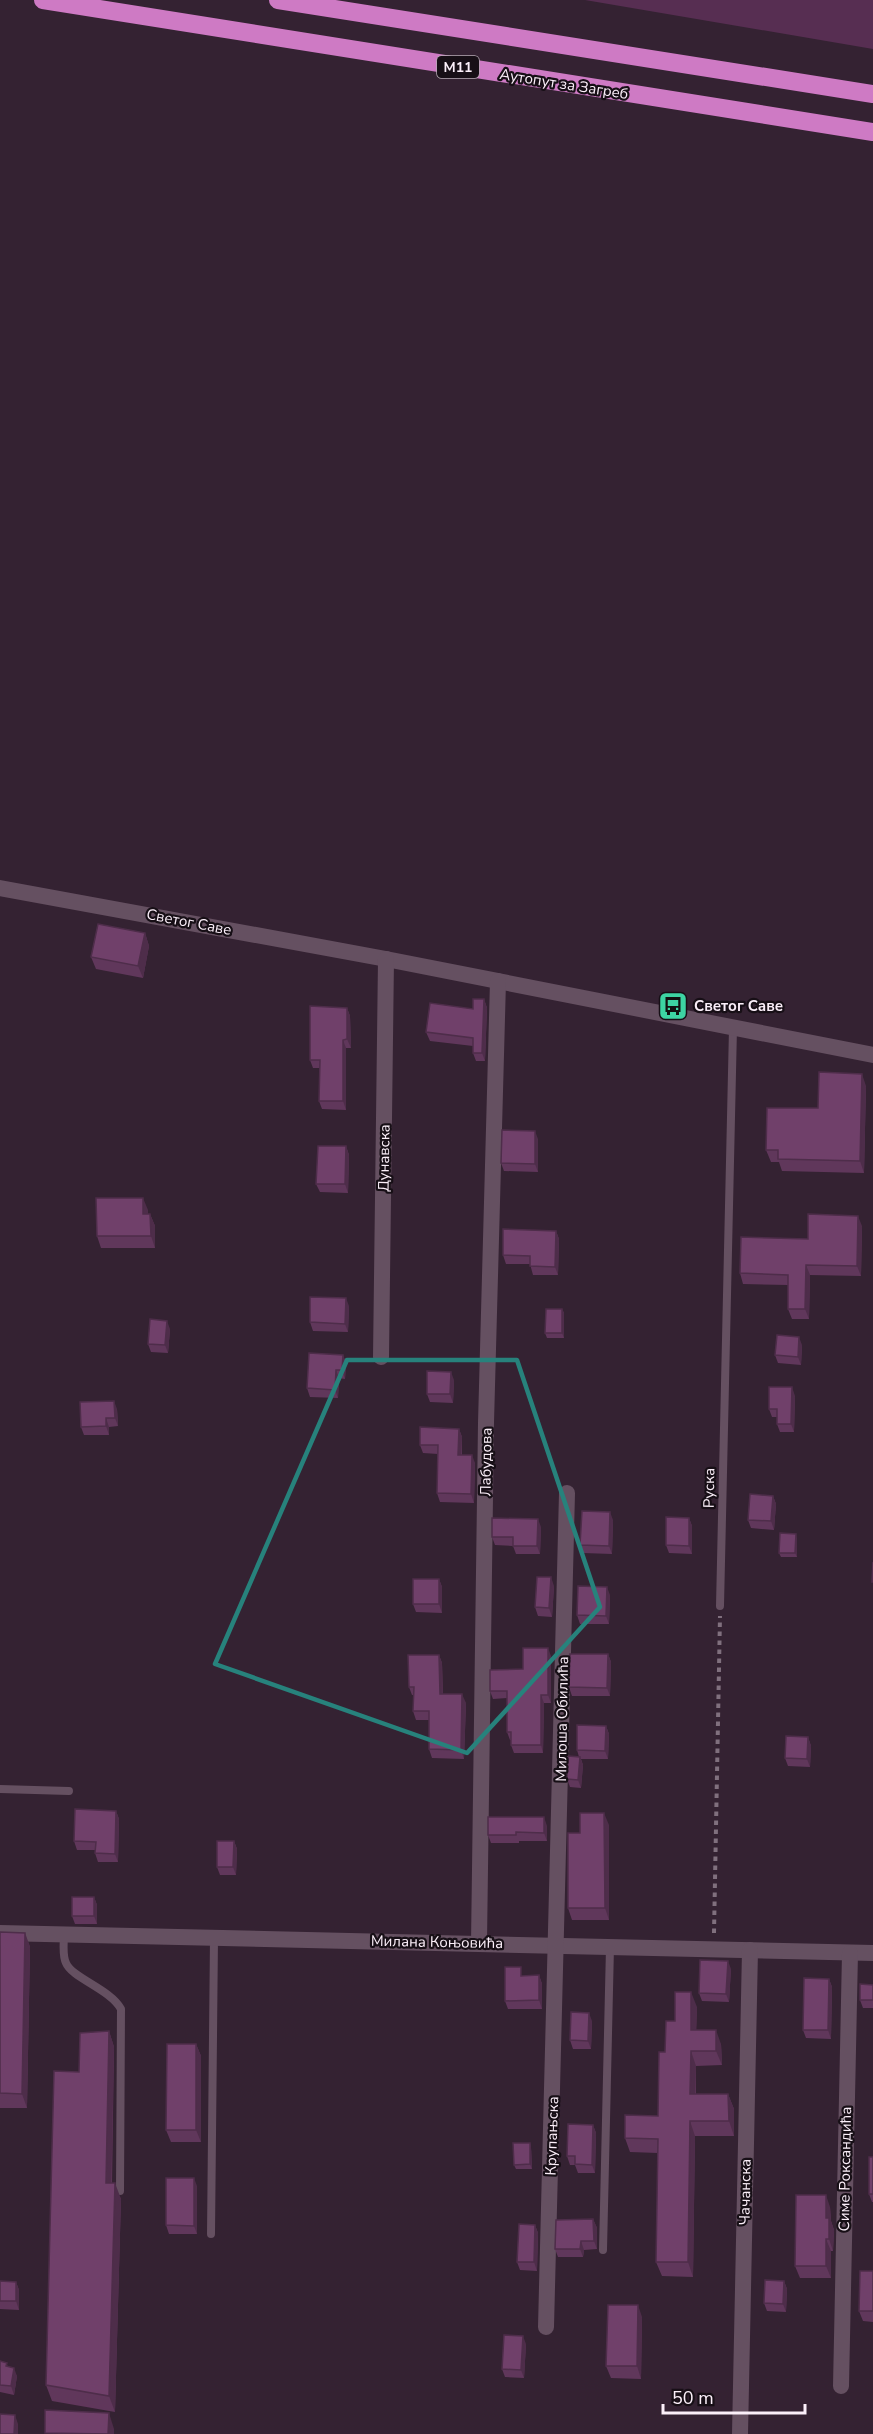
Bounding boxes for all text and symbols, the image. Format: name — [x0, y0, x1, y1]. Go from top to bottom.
road number: M11 — [437, 56, 479, 78]
street label: Аутопут за Загреб — [498, 64, 630, 104]
street label: Светог Саве — [145, 904, 233, 940]
bus stop icon: Светог Саве — [657, 990, 689, 1022]
place label: Светог Саве — [694, 996, 783, 1016]
street label: Дунавска — [373, 1124, 395, 1192]
street label: Лабудова — [475, 1427, 497, 1497]
street label: Руска — [699, 1468, 719, 1508]
street label: Милоша Обилића — [551, 1656, 573, 1782]
street label: Милана Коњовића — [371, 1931, 503, 1953]
street label: Крупањска — [541, 2096, 563, 2176]
street label: Симе Роксандића — [834, 2106, 856, 2232]
street label: Чачанска — [734, 2159, 756, 2225]
scale bar — [663, 2377, 806, 2415]
text: 50 m — [672, 2386, 714, 2410]

